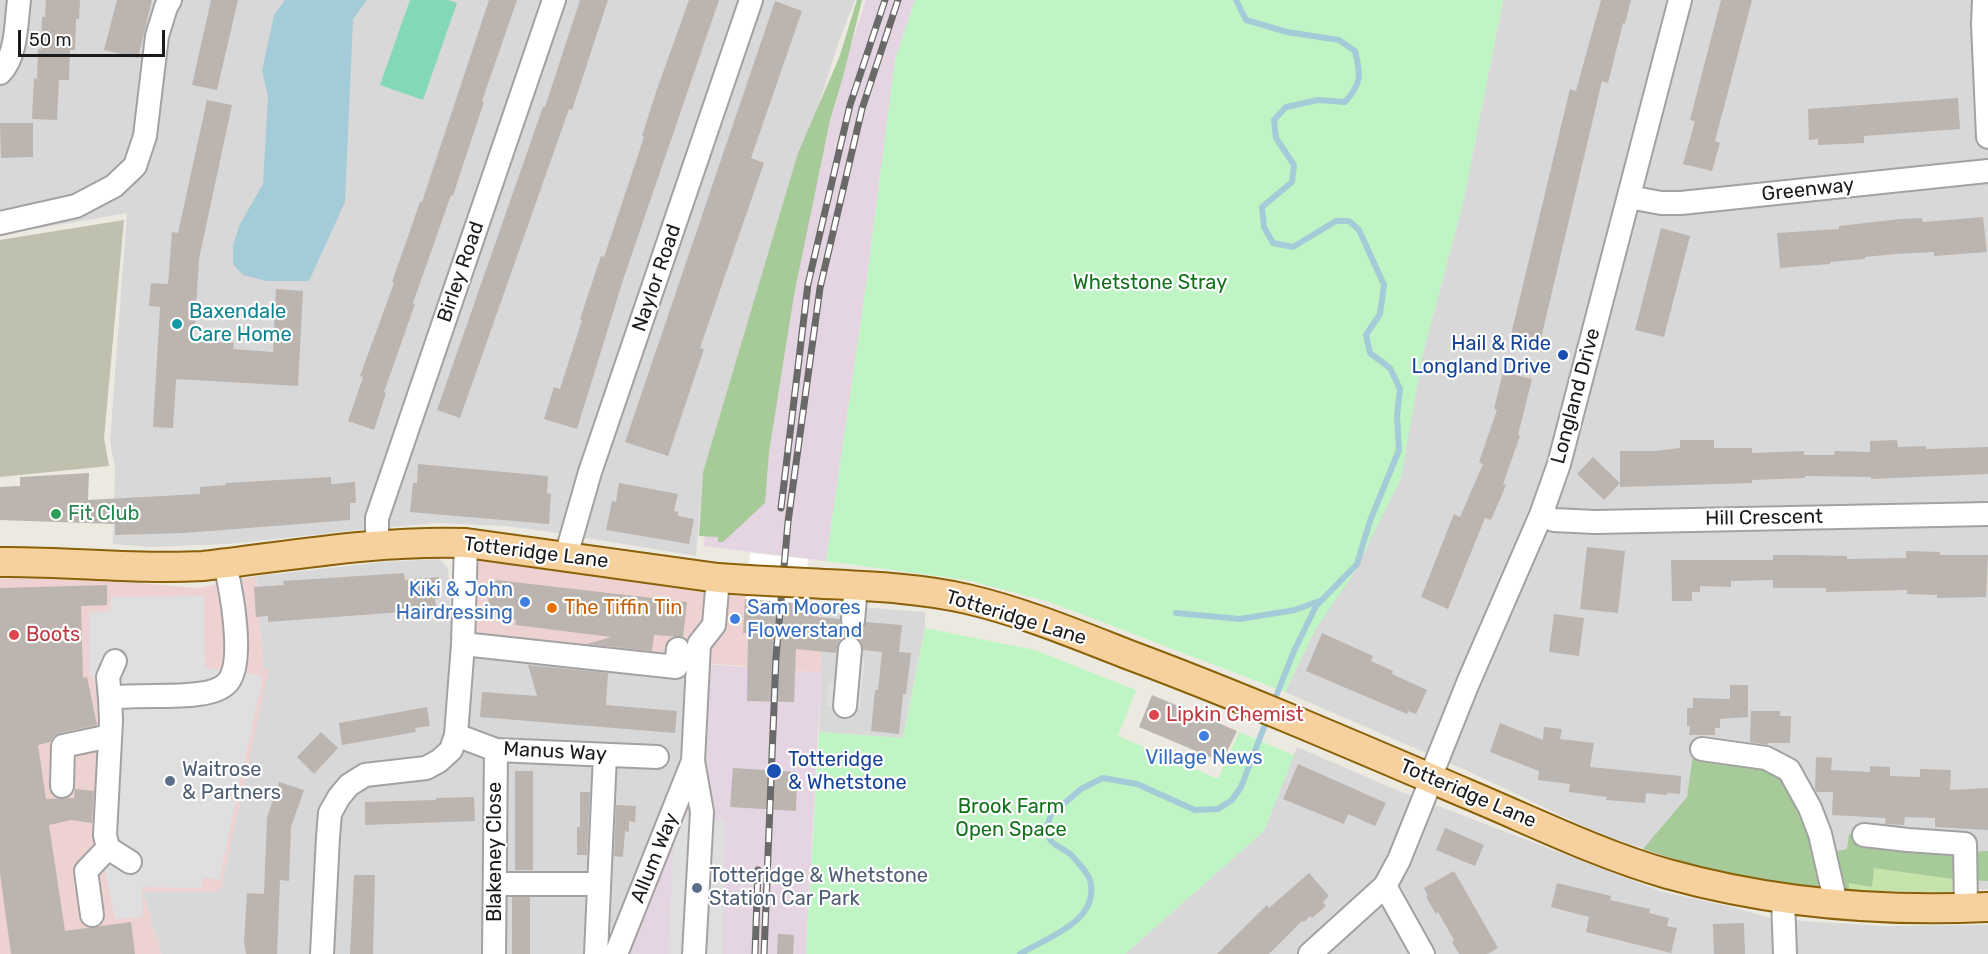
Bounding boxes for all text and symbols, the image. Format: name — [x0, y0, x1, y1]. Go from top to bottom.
scale bar — [21, 18, 168, 56]
text: 50 m — [29, 29, 72, 51]
street label: Greenway — [1761, 173, 1855, 207]
street label: Birley Road — [433, 219, 489, 325]
street label: Naylor Road — [627, 221, 687, 335]
park label: Whetstone Stray — [1073, 271, 1227, 295]
place label: Baxendale Care Home — [189, 300, 292, 347]
marker: Baxendale Care Home — [170, 317, 184, 331]
street label: Longland Drive — [1546, 326, 1606, 466]
place label: Hail & Ride Longland Drive — [1411, 332, 1551, 379]
marker: Hail & Ride Longland Drive — [1556, 348, 1570, 362]
place label: Fit Club — [68, 502, 139, 526]
street label: Hill Crescent — [1705, 505, 1823, 531]
marker: Fit Club — [49, 507, 63, 521]
street label: Totteridge Lane — [462, 532, 610, 574]
place label: Kiki & John Hairdressing — [396, 578, 513, 625]
street label: Totteridge Lane — [943, 585, 1089, 651]
marker: Kiki & John Hairdressing — [518, 595, 532, 609]
place label: The Tiffin Tin — [564, 596, 682, 620]
place label: Sam Moores Flowerstand — [747, 596, 862, 643]
marker: The Tiffin Tin — [545, 601, 559, 615]
marker: Sam Moores Flowerstand — [728, 612, 742, 626]
place label: Boots — [26, 623, 80, 647]
marker: Boots — [7, 628, 21, 642]
place label: Lipkin Chemist — [1166, 703, 1304, 727]
marker: Lipkin Chemist — [1147, 708, 1161, 722]
marker: Village News — [1197, 729, 1211, 743]
street label: Manus Way — [503, 737, 607, 767]
place label: Village News — [1145, 746, 1263, 770]
place label: Totteridge & Whetstone — [788, 748, 907, 795]
street label: Totteridge Lane — [1396, 754, 1540, 834]
place label: Waitrose & Partners — [182, 758, 281, 805]
marker: Totteridge & Whetstone — [765, 762, 783, 780]
marker: Waitrose & Partners — [163, 774, 177, 788]
street label: Blakeney Close — [483, 782, 507, 922]
park label: Brook Farm Open Space — [955, 795, 1067, 842]
street label: Allum Way — [626, 809, 684, 907]
place label: Totteridge & Whetstone Station Car Park — [709, 864, 928, 911]
marker: Totteridge & Whetstone Station Car Park — [690, 881, 704, 895]

